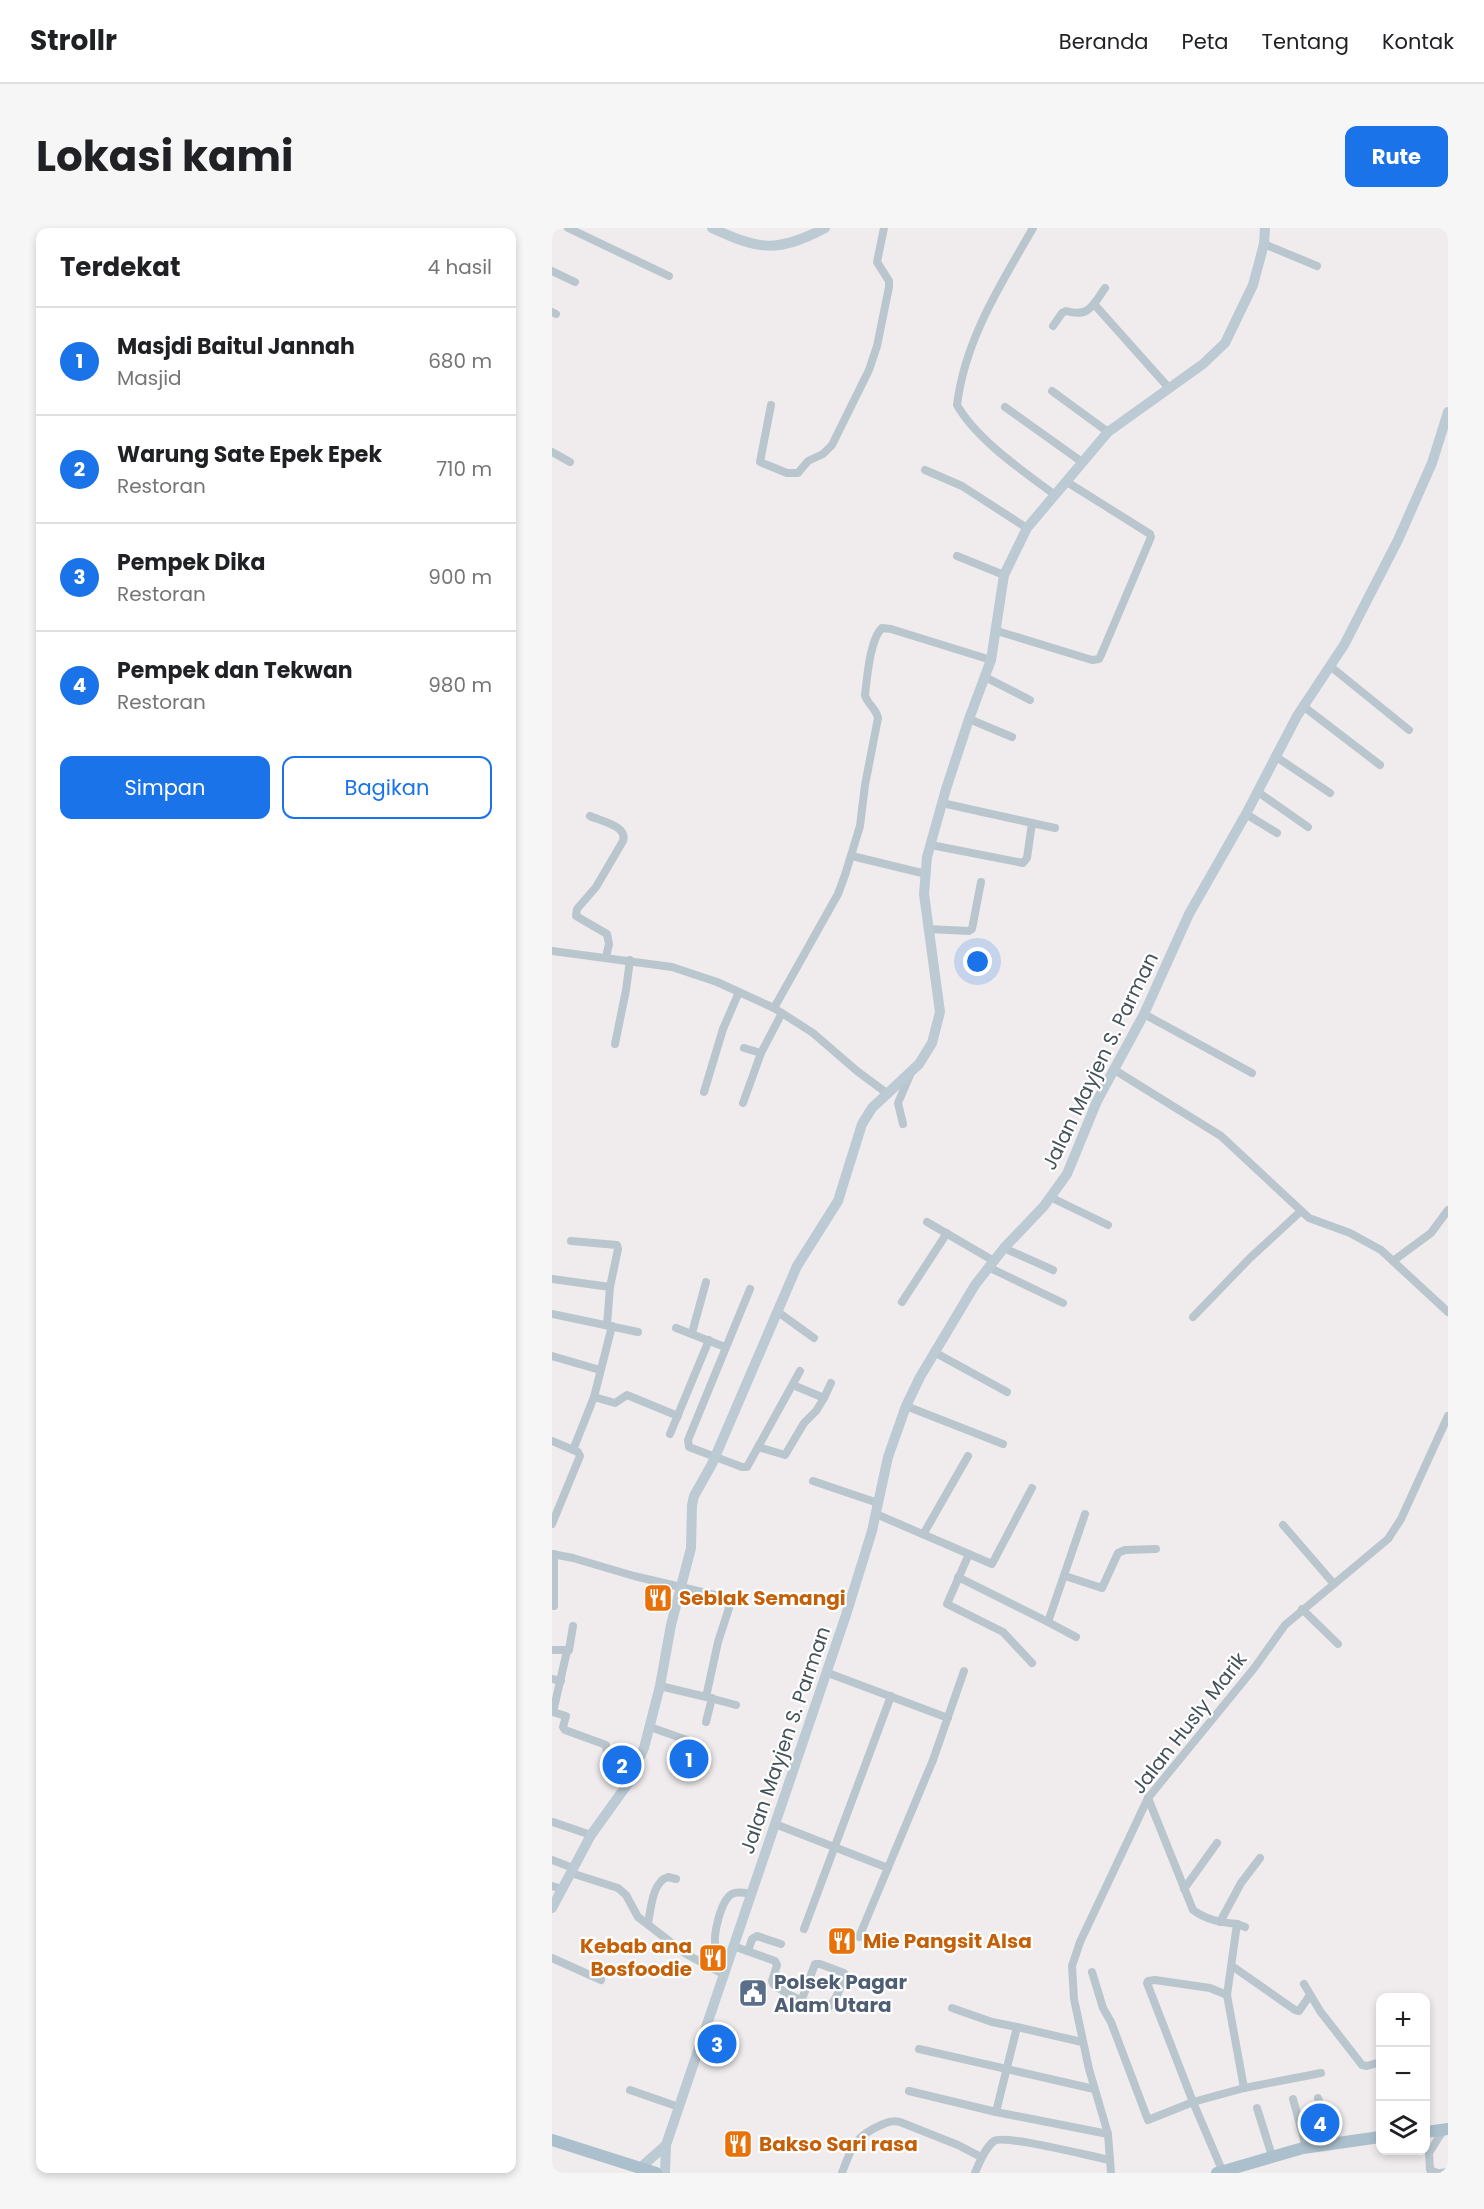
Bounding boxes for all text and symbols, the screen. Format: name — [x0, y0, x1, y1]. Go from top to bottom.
text: Strollr — [30, 21, 117, 60]
text: Beranda — [1059, 27, 1149, 56]
text: Peta — [1182, 27, 1229, 56]
text: Tentang — [1262, 27, 1349, 56]
text: Kontak — [1382, 27, 1454, 56]
button: Rute — [1345, 126, 1448, 187]
text: Lokasi kami — [36, 127, 293, 186]
text: Terdekat — [60, 249, 180, 285]
text: 4 hasil — [427, 253, 492, 281]
text: Masjdi Baitul Jannah — [117, 331, 355, 362]
text: 1 — [76, 347, 83, 375]
text: 680 m — [428, 347, 492, 375]
text: Masjid — [117, 364, 182, 392]
text: Warung Sate Epek Epek — [117, 439, 382, 470]
text: 2 — [74, 455, 85, 483]
text: 710 m — [436, 455, 492, 483]
text: Restoran — [117, 472, 206, 500]
text: Pempek Dika — [117, 547, 265, 578]
text: 3 — [73, 563, 86, 591]
text: 900 m — [428, 563, 492, 591]
text: Restoran — [117, 580, 206, 608]
text: Pempek dan Tekwan — [117, 655, 353, 686]
text: 4 — [73, 671, 86, 699]
text: 980 m — [428, 671, 492, 699]
text: Restoran — [117, 688, 206, 716]
button: Simpan — [60, 756, 270, 819]
button: Bagikan — [282, 756, 492, 819]
your location — [963, 947, 992, 976]
street label: Jalan Mayjen S. Parman — [1035, 947, 1165, 1175]
restaurant icon: Seblak Semangi — [642, 1582, 674, 1614]
place label: Seblak Semangi — [679, 1584, 846, 1612]
street label: Jalan Mayjen S. Parman — [733, 1622, 837, 1858]
street label: Jalan Husly Marik — [1125, 1646, 1254, 1800]
pin: 1 — [670, 1736, 708, 1781]
pin: 2 — [602, 1742, 642, 1788]
restaurant icon: Mie Pangsit Alsa — [826, 1925, 858, 1957]
place label: Mie Pangsit Alsa — [863, 1927, 1032, 1955]
place label: Kebab ana Bosfoodie — [580, 1932, 692, 1983]
restaurant icon: Kebab ana Bosfoodie — [697, 1942, 729, 1974]
place label: Polsek Pagar Alam Utara — [774, 1968, 907, 2019]
public building icon: Polsek Pagar Alam Utara — [737, 1977, 769, 2009]
map controls — [1376, 1993, 1430, 2155]
button: + — [1376, 1993, 1430, 2047]
pin: 3 — [698, 2022, 736, 2066]
button: − — [1376, 2047, 1430, 2101]
pin: 4 — [1300, 2100, 1340, 2146]
button: layers — [1376, 2101, 1430, 2155]
restaurant icon: Bakso Sari rasa — [722, 2128, 754, 2160]
place label: Bakso Sari rasa — [759, 2130, 918, 2158]

